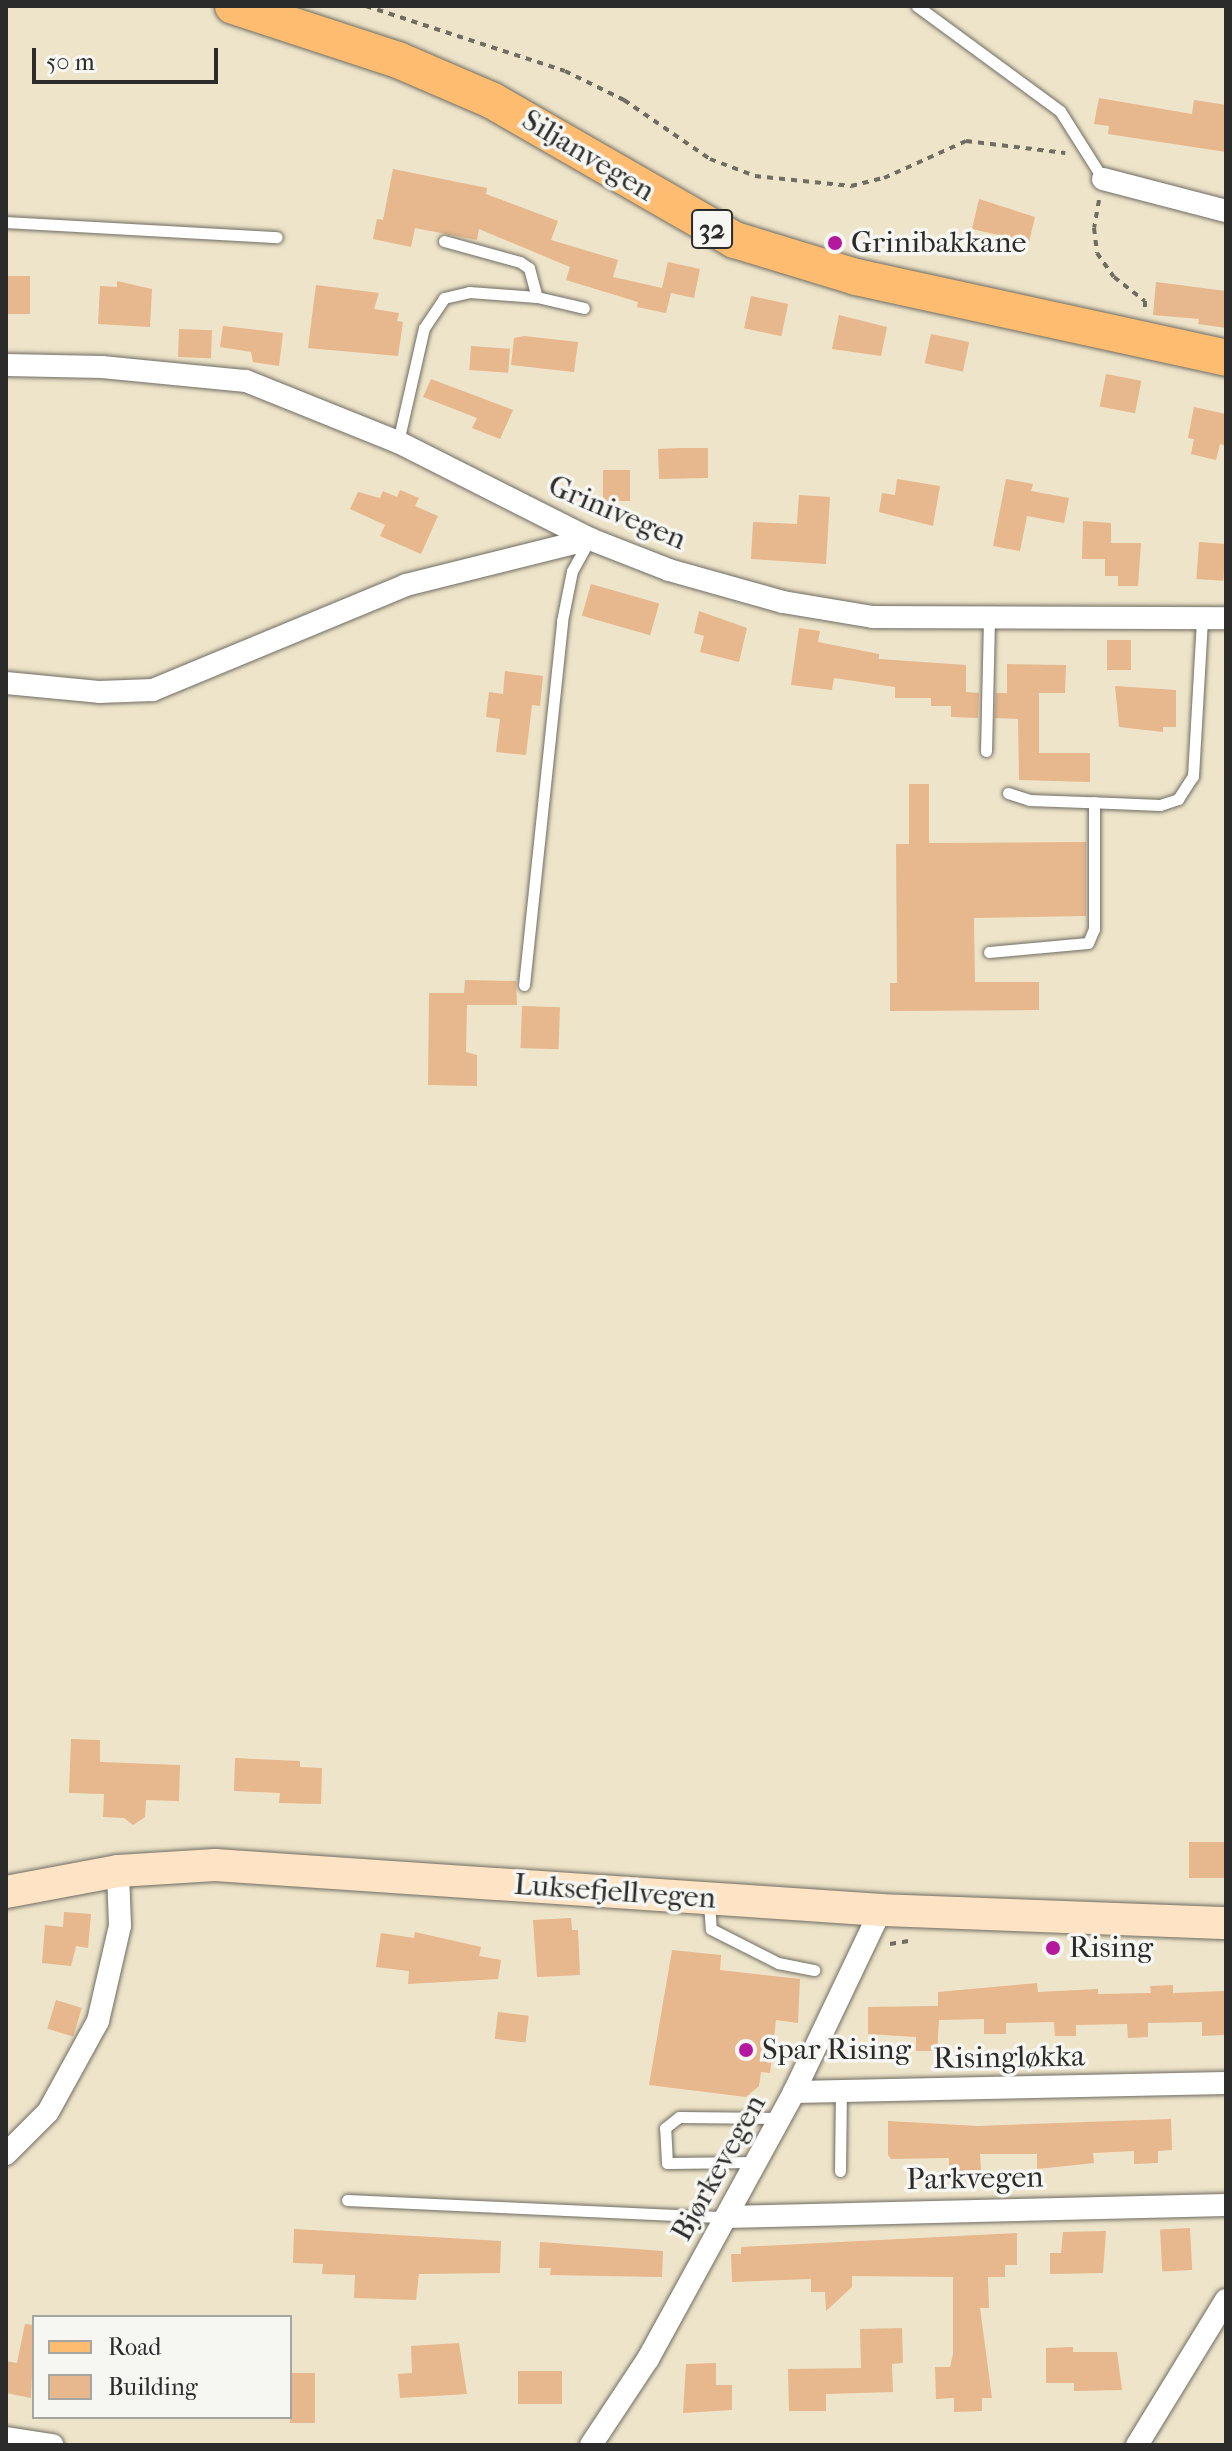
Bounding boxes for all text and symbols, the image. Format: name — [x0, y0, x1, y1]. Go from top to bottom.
scale bar — [36, 32, 222, 82]
text: 50 m — [46, 48, 95, 76]
street label: Siljanvegen — [515, 102, 661, 210]
road number: 32 — [690, 205, 734, 253]
place label: Grinibakkane — [851, 225, 1026, 261]
marker: Grinibakkane — [826, 234, 844, 252]
street label: Grinivegen — [543, 468, 691, 558]
street label: Luksefjellvegen — [513, 1867, 717, 1917]
place label: Rising — [1069, 1930, 1153, 1966]
marker: Rising — [1044, 1939, 1062, 1957]
place label: Spar Rising — [762, 2032, 911, 2068]
street label: Risingløkka — [933, 2039, 1085, 2077]
marker: Spar Rising — [737, 2041, 755, 2059]
street label: Bjørkevegen — [664, 2089, 774, 2247]
street label: Parkvegen — [906, 2160, 1044, 2198]
legend — [32, 2315, 292, 2419]
text: Road — [108, 2333, 161, 2361]
text: Building — [108, 2373, 198, 2401]

